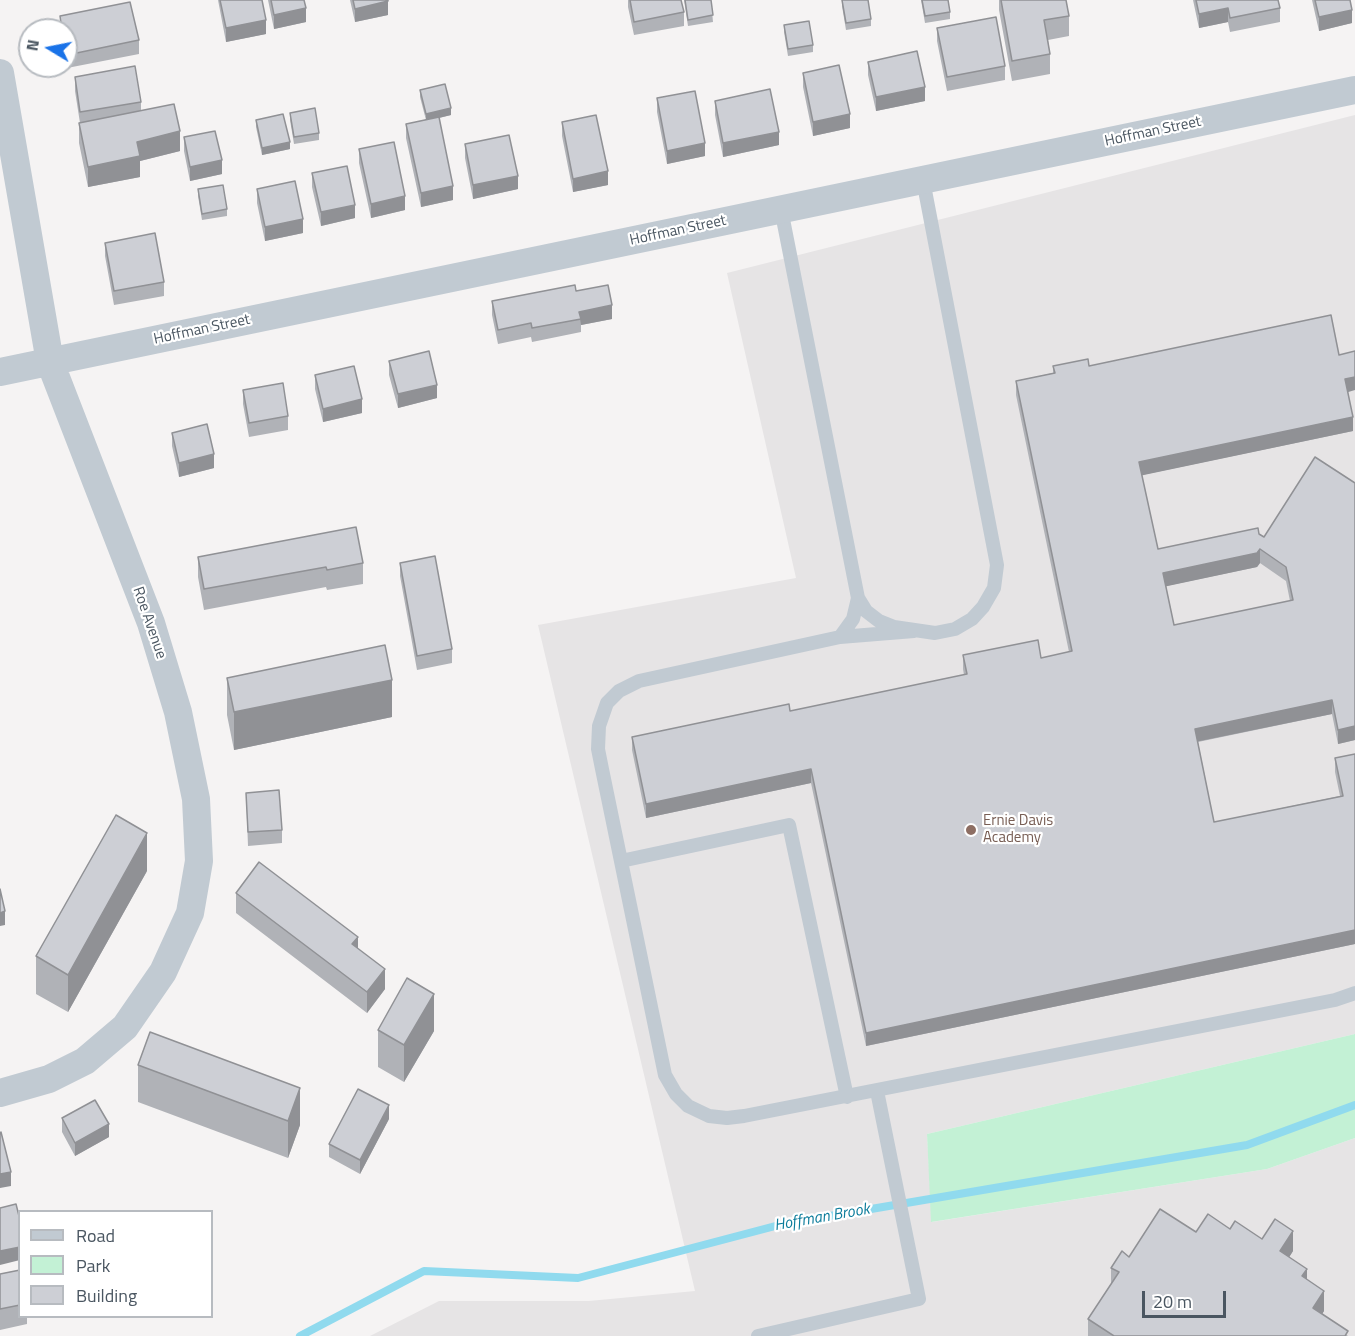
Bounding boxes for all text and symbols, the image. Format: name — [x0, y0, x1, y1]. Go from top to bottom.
north arrow — [18, 18, 78, 78]
text: N — [19, 38, 45, 53]
street label: Hoffman Street — [1103, 113, 1203, 151]
street label: Hoffman Street — [628, 212, 728, 250]
street label: Hoffman Street — [152, 311, 252, 349]
street label: Roe Avenue — [128, 585, 170, 661]
place label: Ernie Davis Academy — [983, 812, 1053, 847]
marker: Ernie Davis Academy — [964, 823, 978, 837]
water label: Hoffman Brook — [773, 1200, 871, 1236]
legend — [18, 1210, 213, 1318]
text: Road — [76, 1222, 115, 1249]
text: Park — [76, 1252, 110, 1279]
scale bar — [1145, 1279, 1229, 1317]
text: Building — [76, 1282, 137, 1309]
text: 20 m — [1153, 1288, 1192, 1315]

